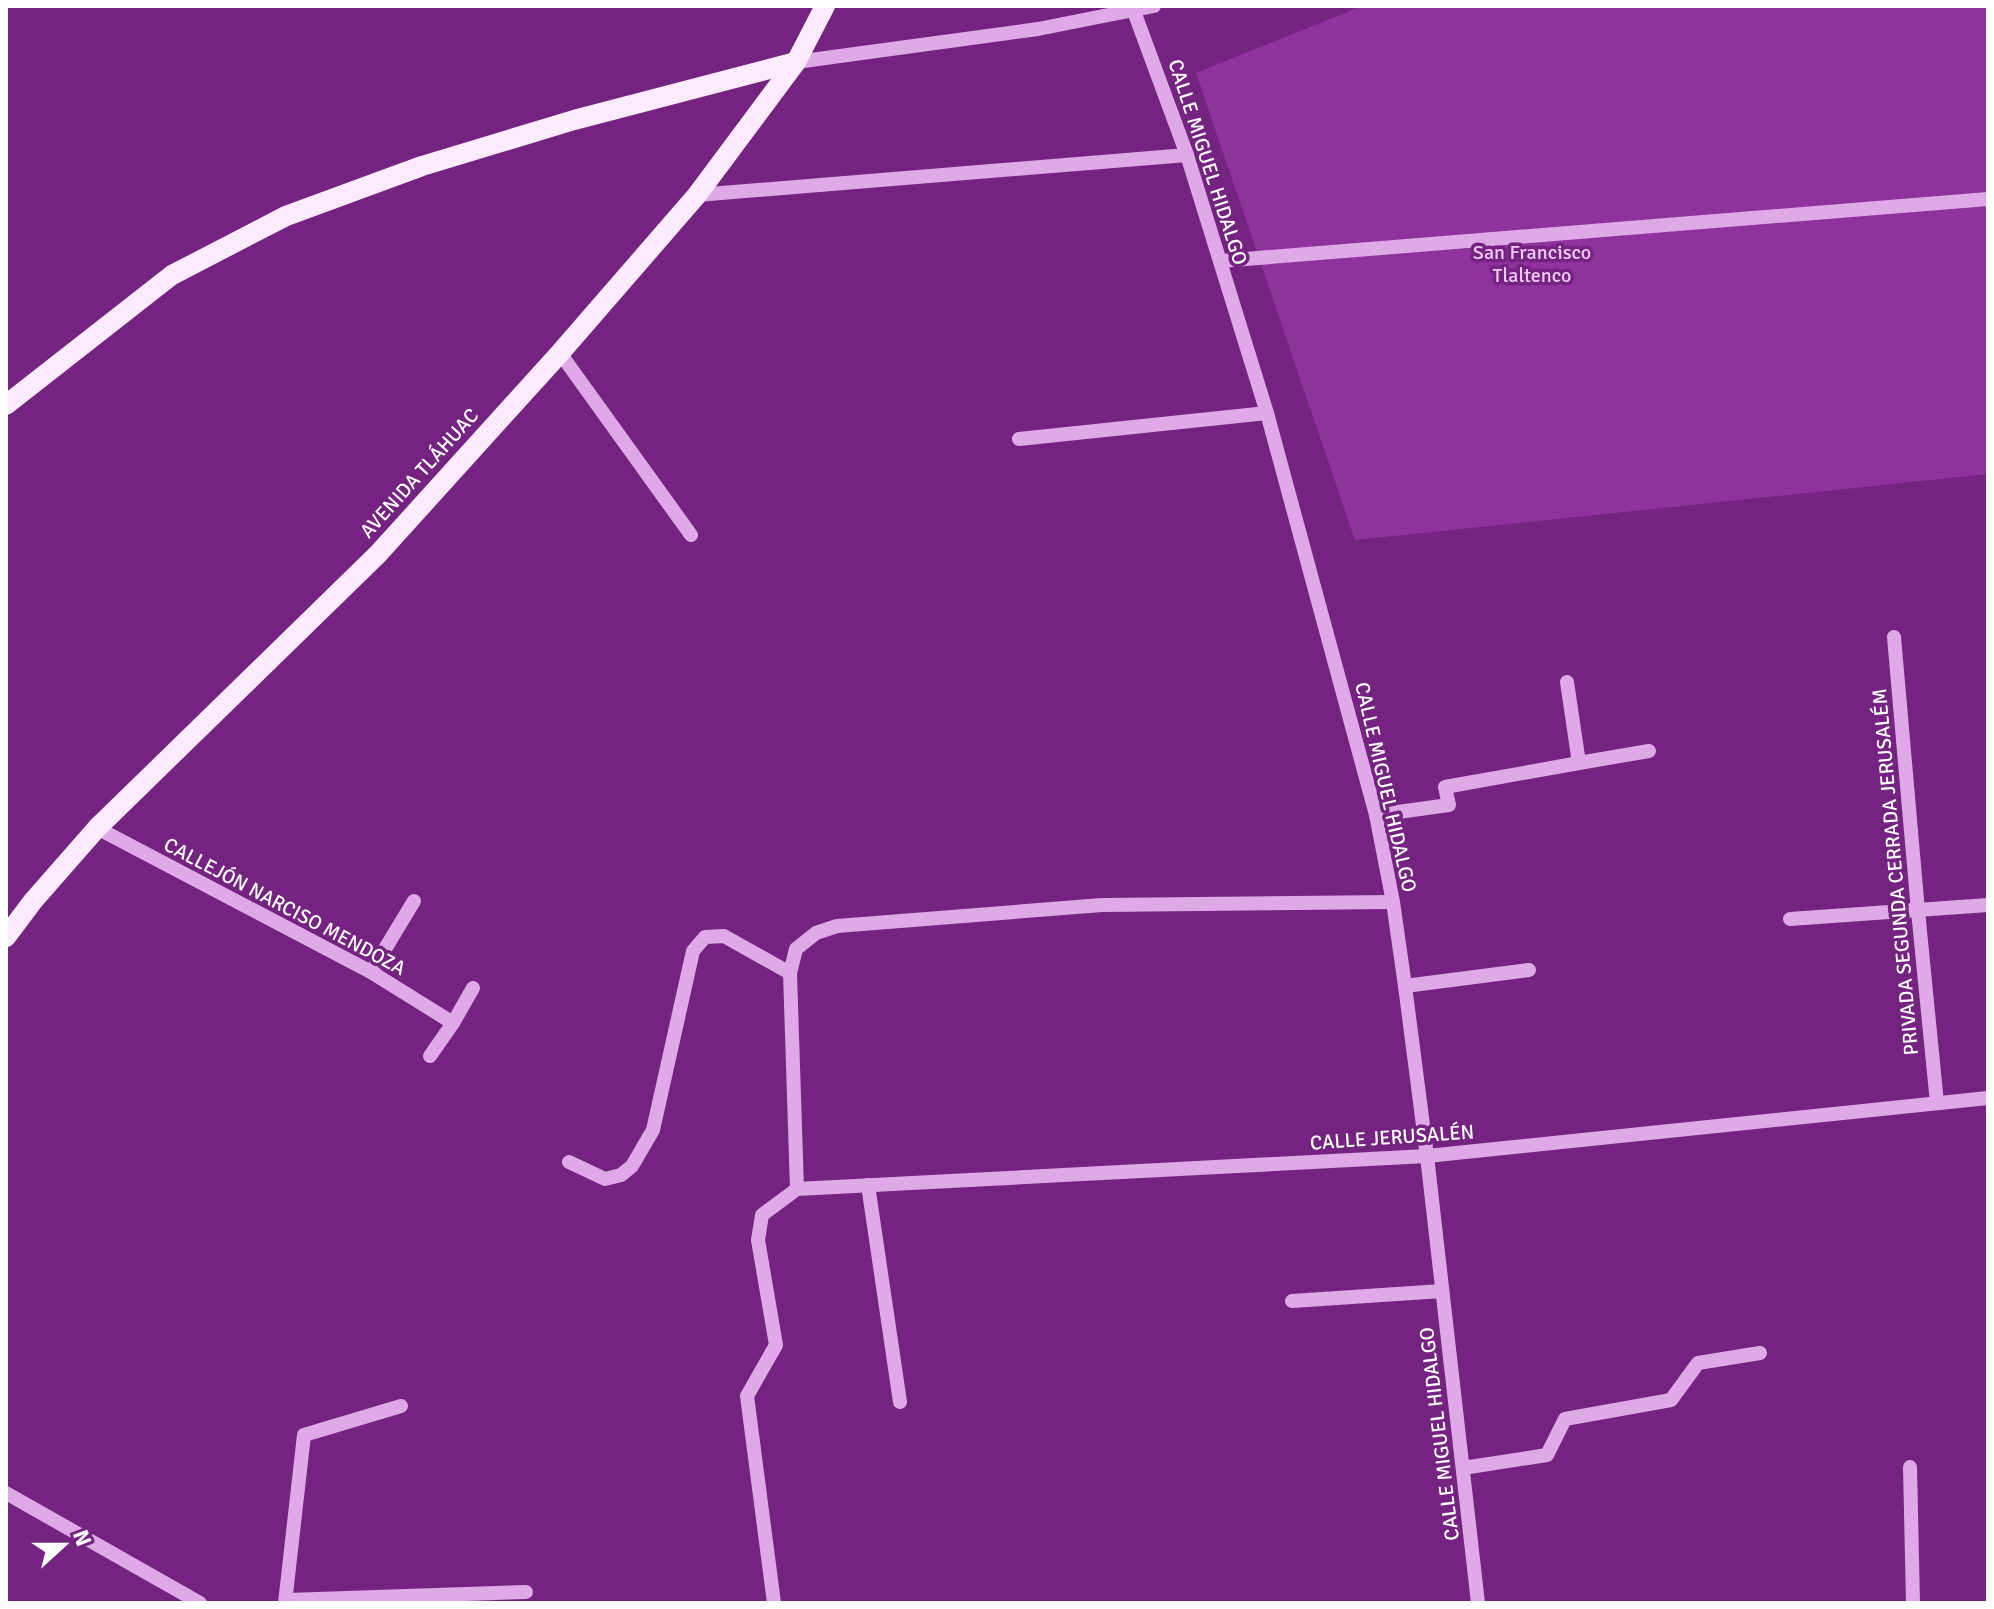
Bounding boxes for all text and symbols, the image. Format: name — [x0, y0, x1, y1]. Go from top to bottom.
street label: CALLE MIGUEL HIDALGO — [1162, 56, 1253, 268]
park label: San Francisco Tlaltenco — [1473, 240, 1591, 288]
street label: AVENIDA TLÁHUAC — [355, 403, 484, 543]
street label: CALLE MIGUEL HIDALGO — [1349, 680, 1422, 895]
street label: PRIVADA SEGUNDA CERRADA JERUSALÉM — [1867, 688, 1924, 1056]
street label: CALLEJÓN NARCISO MENDOZA — [160, 832, 410, 981]
street label: CALLE JERUSALÉN — [1309, 1119, 1475, 1156]
street label: CALLE MIGUEL HIDALGO — [1414, 1326, 1465, 1542]
north arrow — [24, 1505, 104, 1585]
text: N — [67, 1526, 98, 1550]

